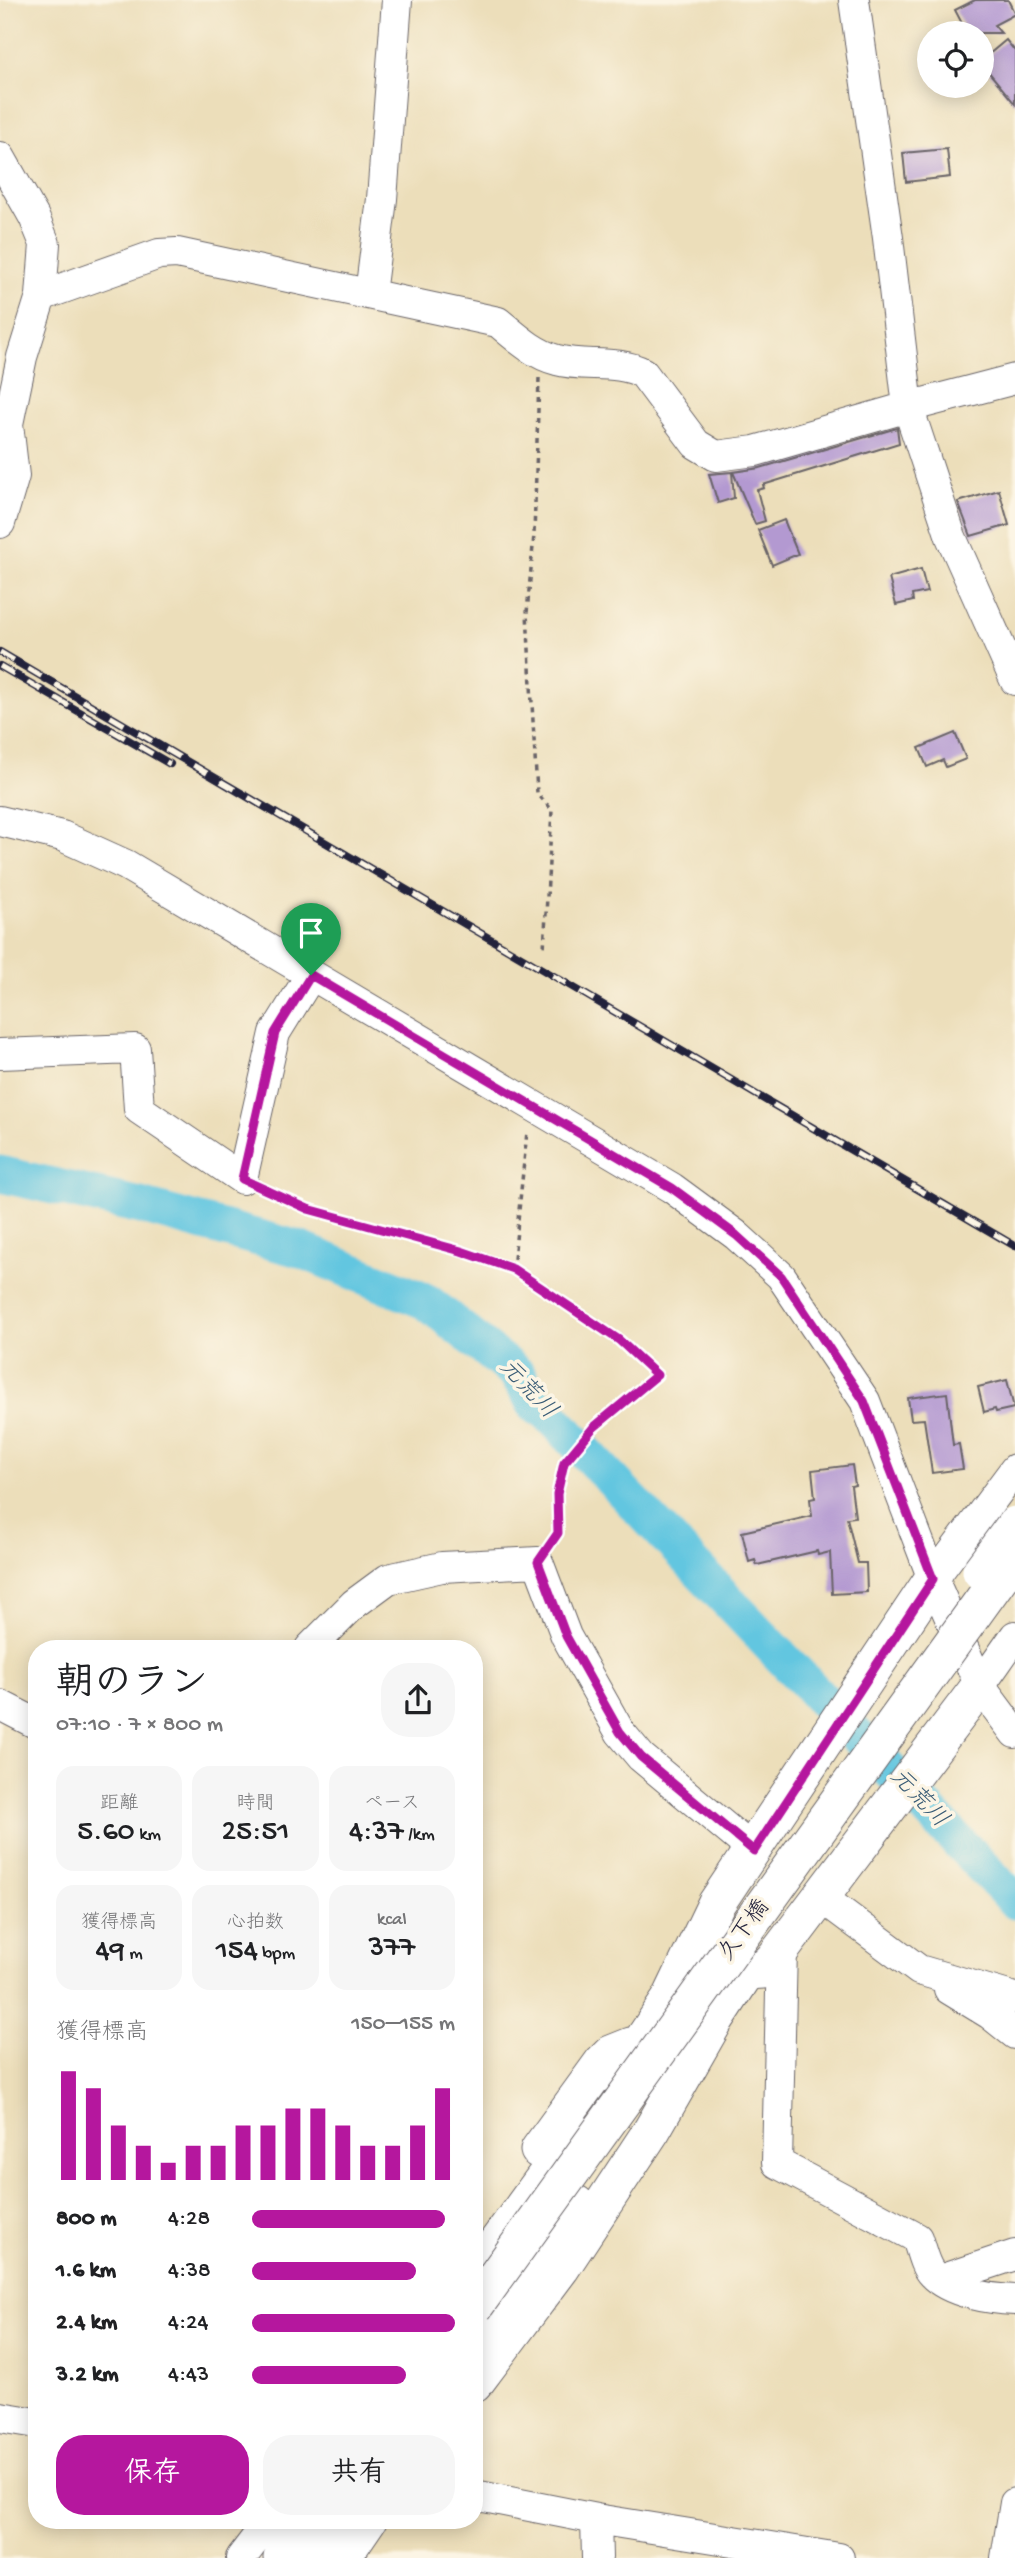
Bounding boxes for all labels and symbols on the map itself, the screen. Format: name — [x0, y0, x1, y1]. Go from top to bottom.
pin — [281, 903, 341, 975]
water label: 元荒川 — [492, 1353, 563, 1426]
water label: 元荒川 — [883, 1762, 954, 1835]
street label: 久下橋 — [713, 1895, 776, 1967]

